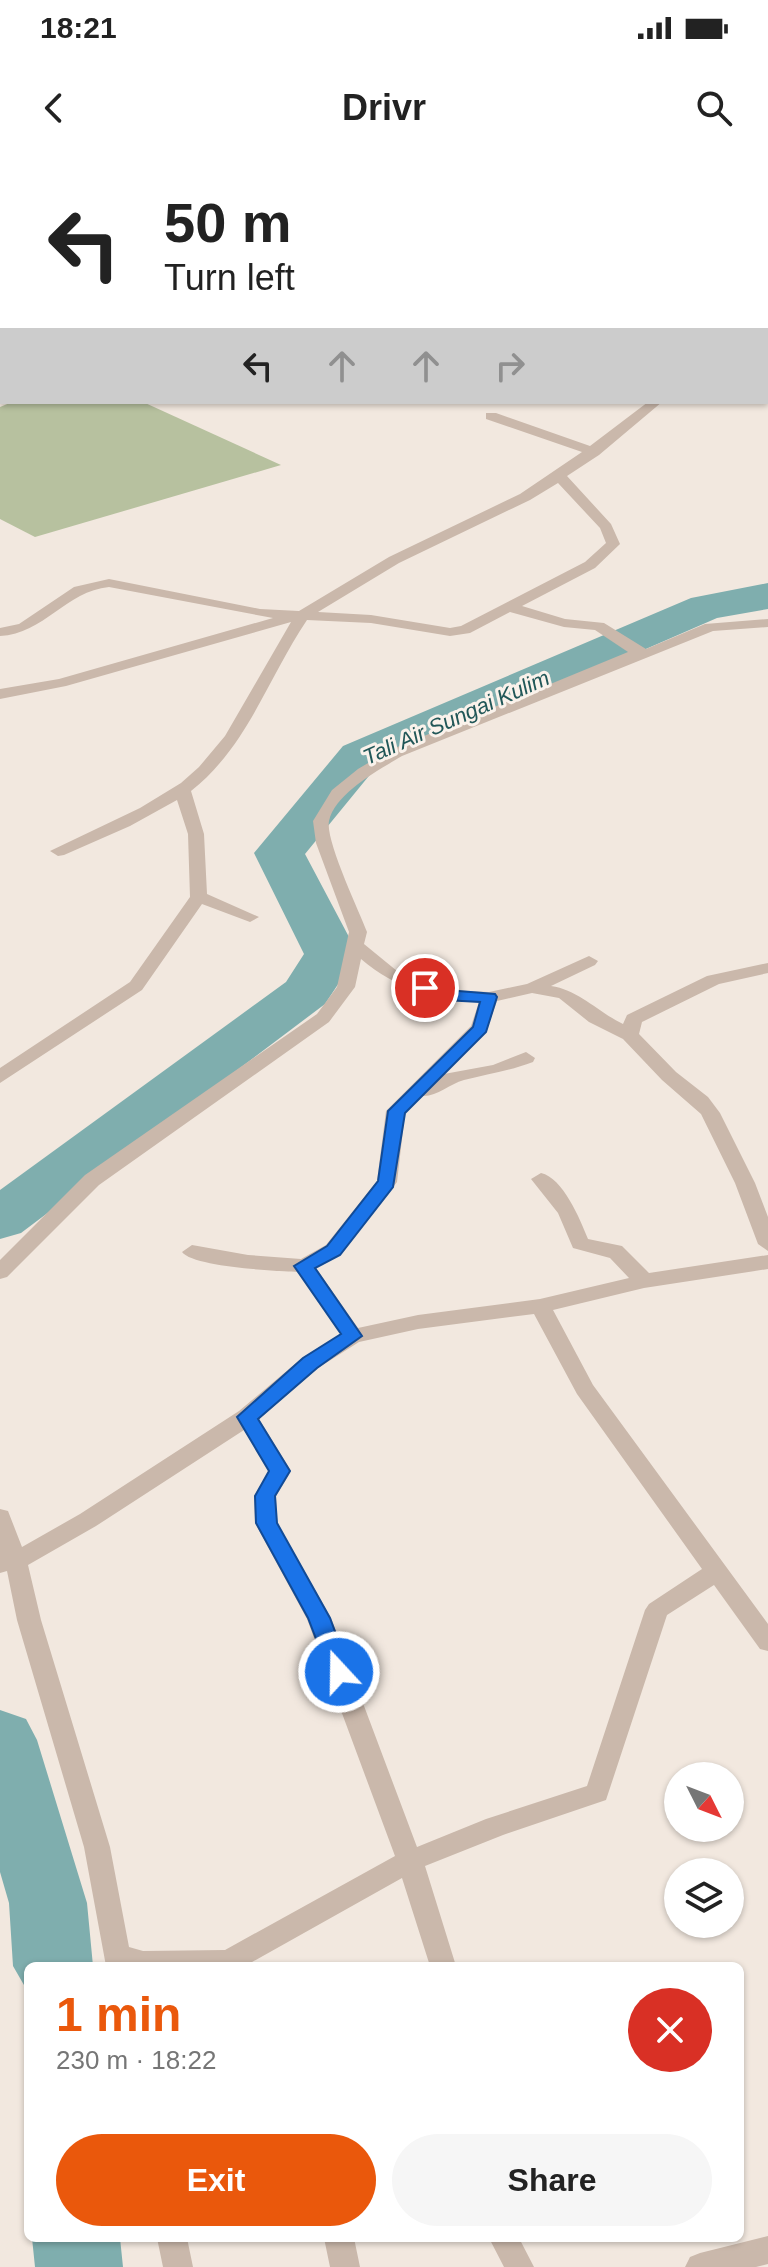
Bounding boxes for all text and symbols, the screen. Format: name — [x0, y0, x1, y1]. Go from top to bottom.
text: 18:21 — [40, 11, 117, 44]
icon: back — [32, 86, 76, 130]
icon: search — [692, 86, 736, 130]
text: Drivr — [342, 87, 426, 128]
text: 50 m — [164, 191, 292, 254]
icon: left — [32, 192, 136, 296]
text: Turn left — [164, 257, 295, 298]
icon: left — [236, 344, 280, 388]
icon: ahead — [320, 344, 364, 388]
icon: ahead — [404, 344, 448, 388]
icon: right — [488, 344, 532, 388]
water label: Tali Air Sungai Kulim — [359, 665, 553, 770]
pin — [391, 954, 459, 1022]
icon: arrive — [403, 966, 447, 1010]
position arrow — [297, 1630, 381, 1714]
north arrow — [664, 1762, 744, 1842]
map controls — [664, 1762, 744, 1938]
button: layers — [664, 1858, 744, 1938]
text: 1 min — [56, 1988, 181, 2041]
button: close — [628, 1988, 712, 2072]
text: 230 m · 18:22 — [56, 2045, 216, 2075]
button: Exit — [56, 2134, 376, 2226]
button: Share — [392, 2134, 712, 2226]

